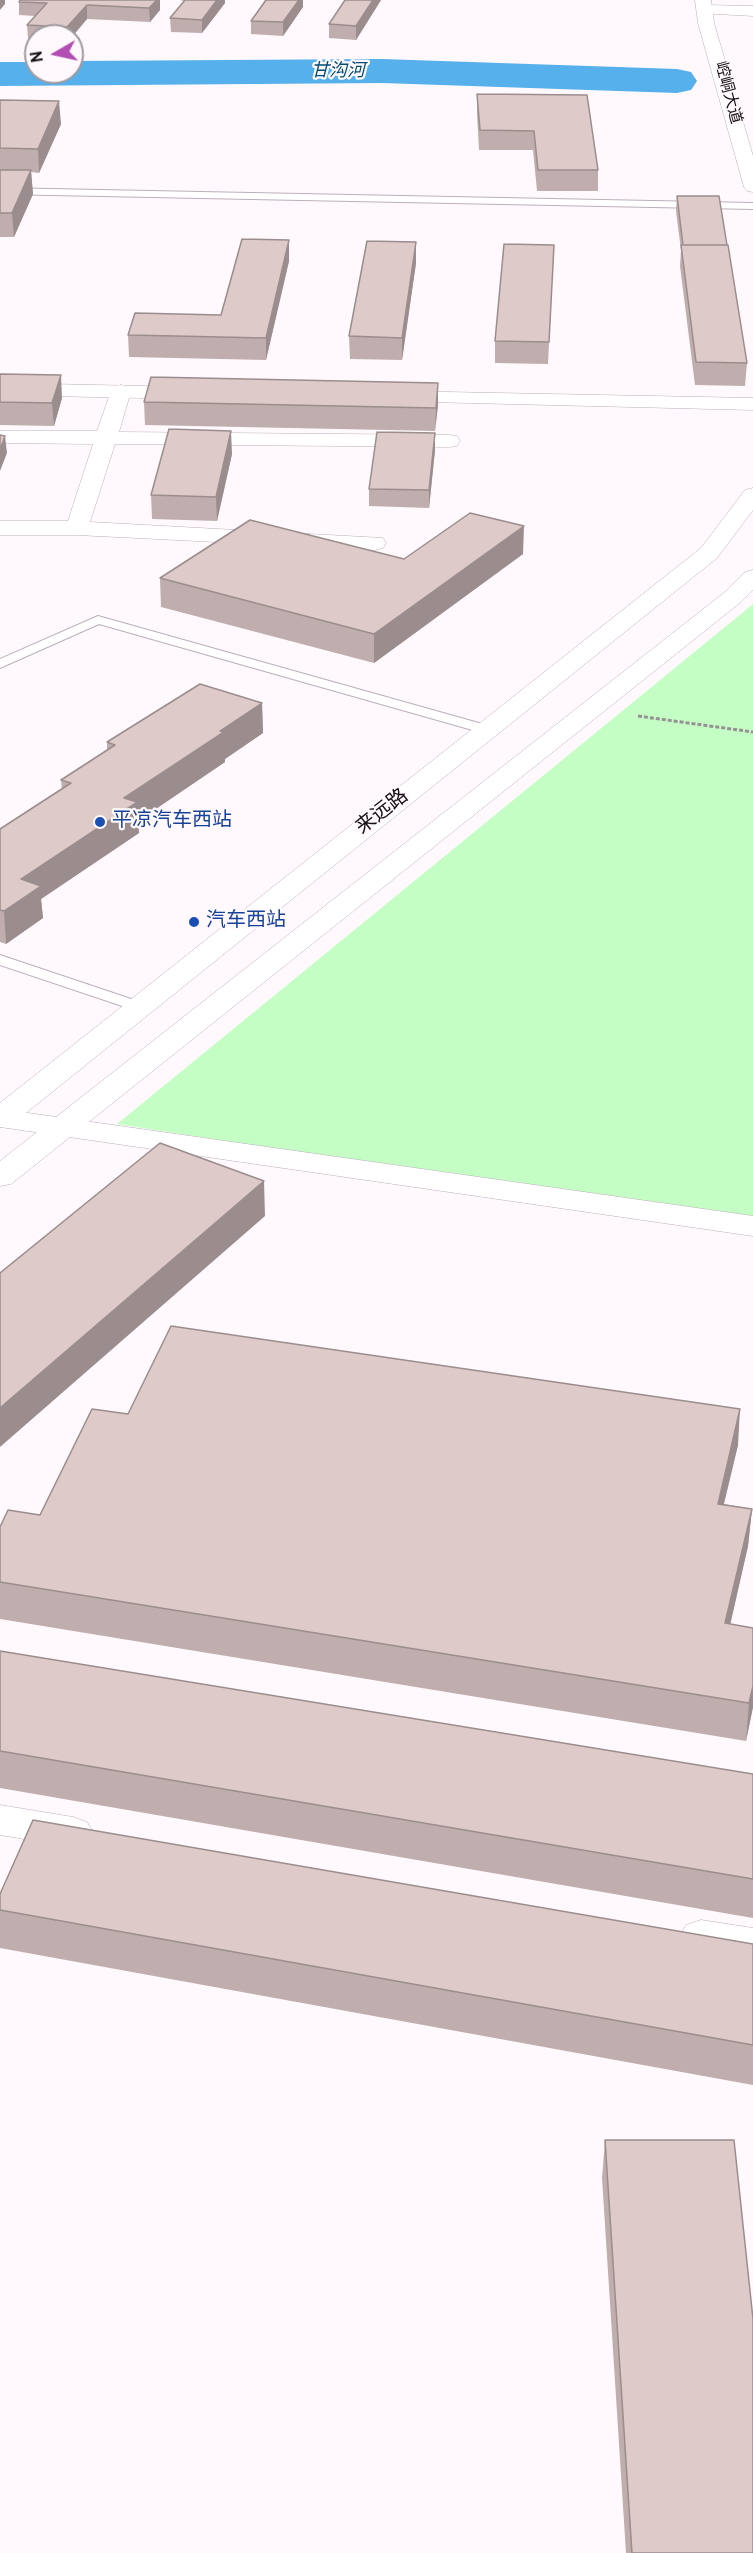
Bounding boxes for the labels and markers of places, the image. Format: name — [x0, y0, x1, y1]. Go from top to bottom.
place label: 平凉汽车西站 — [112, 810, 232, 834]
marker: 平凉汽车西站 — [93, 815, 107, 829]
place label: 汽车西站 — [206, 910, 286, 934]
marker: 汽车西站 — [187, 915, 201, 929]

